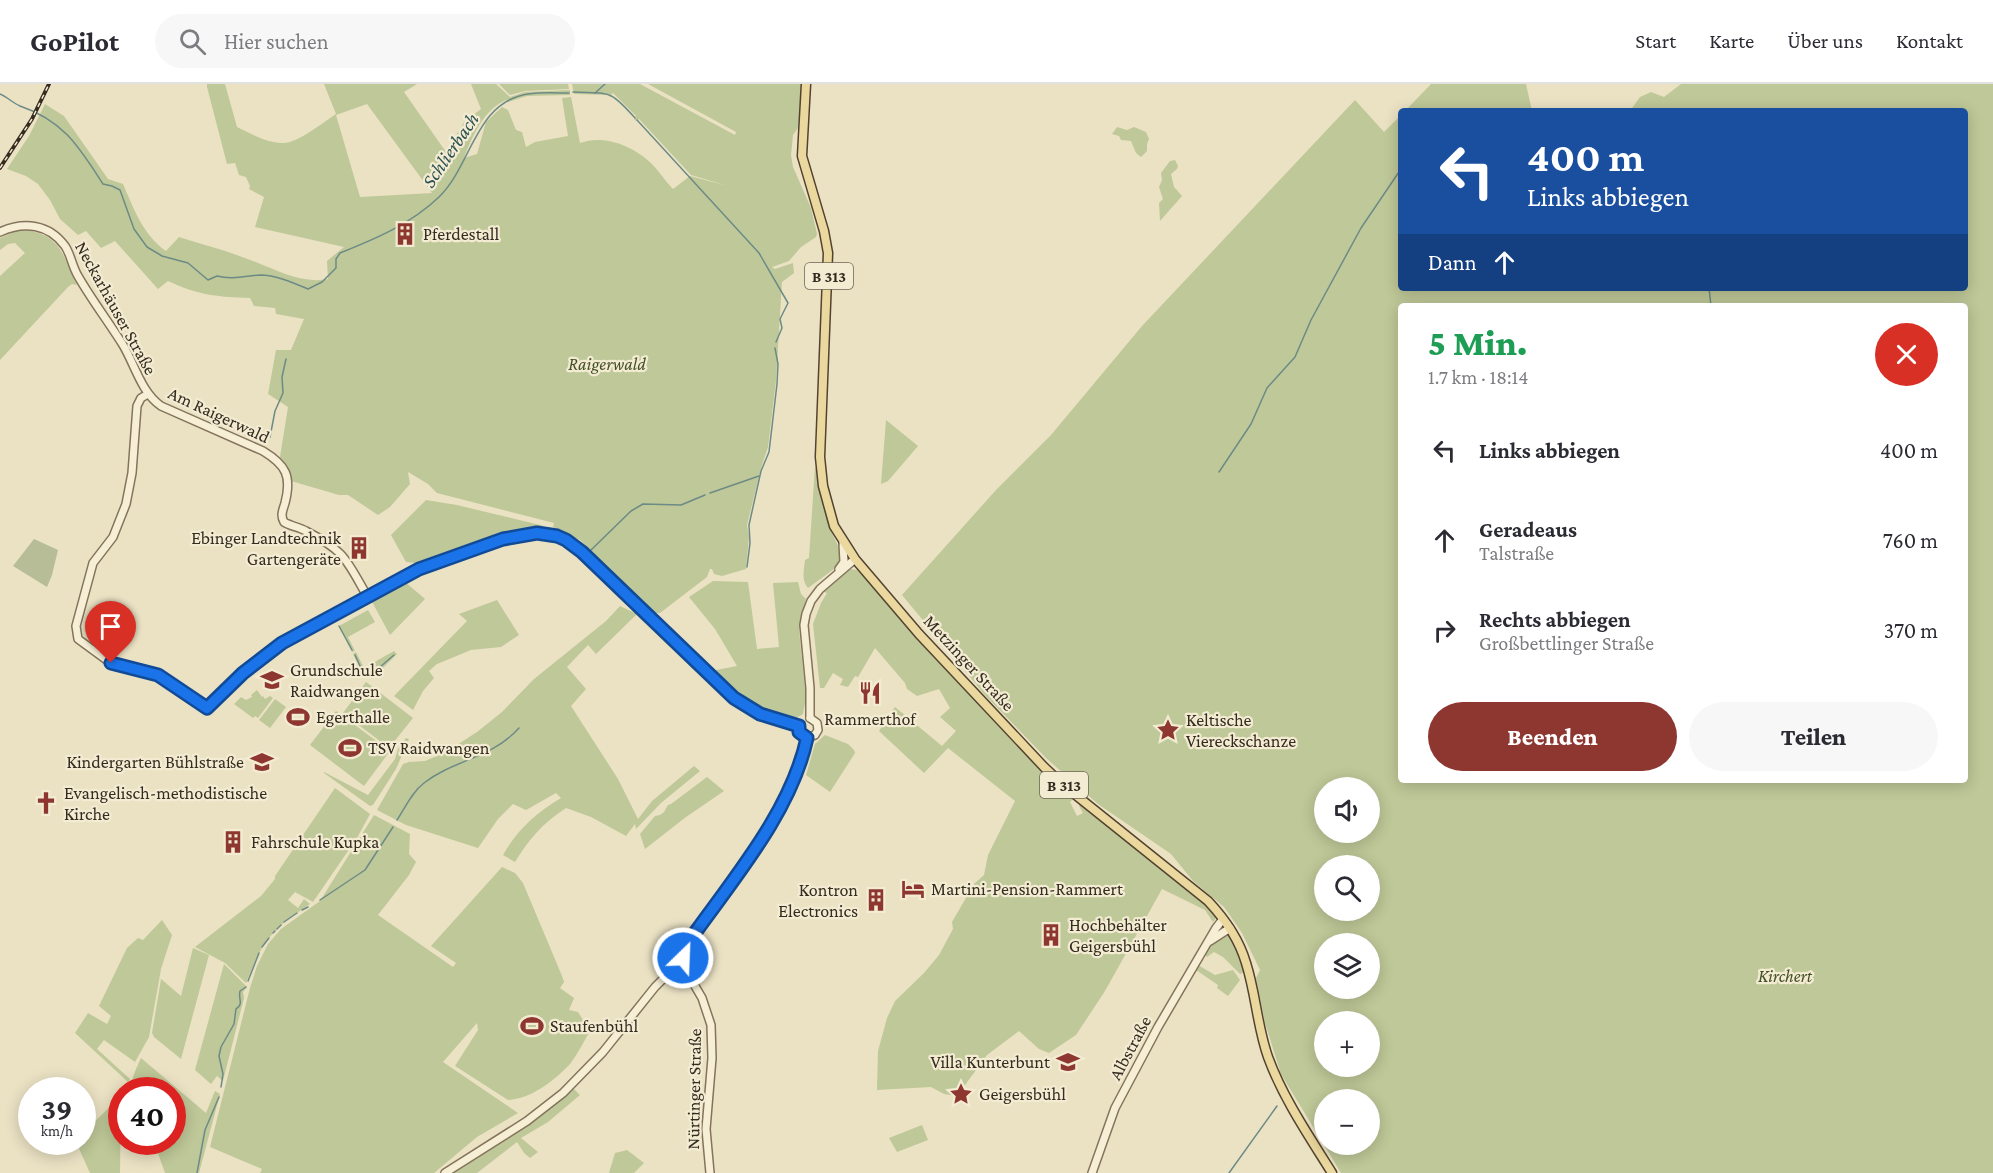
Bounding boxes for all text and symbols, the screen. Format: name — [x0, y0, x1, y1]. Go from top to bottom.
search box — [155, 14, 575, 68]
icon: search — [176, 25, 209, 58]
text: GoPilot — [30, 26, 119, 57]
text: Hier suchen — [224, 29, 329, 54]
text: Start — [1635, 29, 1676, 53]
text: Karte — [1709, 29, 1754, 53]
text: Über uns — [1787, 29, 1863, 53]
text: Kontakt — [1896, 29, 1963, 53]
water label: Schlierbach — [417, 108, 483, 192]
icon: left — [1428, 132, 1506, 210]
text: 400 m — [1527, 133, 1644, 180]
text: Links abbiegen — [1527, 182, 1689, 212]
building icon: Pferdestall — [392, 221, 418, 247]
place label: Pferdestall — [423, 224, 500, 244]
street label: Neckarhäuser Straße — [71, 238, 161, 378]
icon: ahead — [1488, 246, 1521, 279]
text: Dann — [1428, 250, 1476, 275]
road number: B 313 — [805, 263, 853, 289]
text: 5 Min. — [1428, 323, 1528, 363]
button: close — [1875, 323, 1938, 386]
park label: Raigerwald — [568, 354, 646, 374]
text: 1.7 km · 18:14 — [1428, 366, 1528, 388]
street label: Am Raigerwald — [165, 383, 273, 447]
icon: left — [1428, 434, 1461, 467]
text: Links abbiegen — [1479, 438, 1620, 463]
text: 400 m — [1880, 438, 1938, 463]
text: Geradeaus — [1479, 517, 1577, 542]
icon: ahead — [1428, 524, 1461, 557]
place label: Ebinger Landtechnik Gartengeräte — [191, 528, 341, 569]
text: 760 m — [1883, 528, 1938, 553]
building icon: Ebinger Landtechnik Gartengeräte — [346, 535, 372, 561]
text: Talstraße — [1479, 542, 1554, 564]
pin — [85, 601, 136, 663]
text: Rechts abbiegen — [1479, 607, 1631, 632]
icon: arrive — [94, 610, 127, 643]
street label: Metzinger Straße — [919, 611, 1019, 715]
icon: right — [1428, 614, 1461, 647]
text: 370 m — [1884, 618, 1938, 643]
text: Großbettlinger Straße — [1479, 632, 1654, 654]
place label: Grundschule Raidwangen — [290, 660, 383, 701]
school or university icon: Grundschule Raidwangen — [259, 667, 285, 693]
restaurant icon: Rammerthof — [857, 680, 883, 706]
button: Beenden — [1428, 702, 1677, 771]
button: Teilen — [1689, 702, 1938, 771]
sports icon: Egerthalle — [285, 704, 311, 730]
place label: Egerthalle — [316, 707, 390, 727]
place label: Rammerthof — [824, 709, 917, 729]
place label: Keltische Viereckschanze — [1186, 710, 1296, 751]
place icon: Keltische Viereckschanze — [1155, 717, 1181, 743]
sports icon: TSV Raidwangen — [337, 735, 363, 761]
place label: TSV Raidwangen — [368, 738, 490, 758]
school or university icon: Kindergarten Bühlstraße — [249, 749, 275, 775]
place label: Kindergarten Bühlstraße — [67, 752, 244, 772]
road number: B 313 — [1040, 772, 1088, 798]
map controls — [1314, 777, 1380, 1155]
button: sound — [1314, 777, 1380, 843]
place label: Evangelisch-methodistische Kirche — [64, 783, 267, 824]
church icon: Evangelisch-methodistische Kirche — [33, 790, 59, 816]
building icon: Fahrschule Kupka — [220, 829, 246, 855]
place label: Fahrschule Kupka — [251, 832, 379, 852]
button: search — [1314, 855, 1380, 921]
hotel icon: Martini-Pension-Rammert — [900, 876, 926, 902]
place label: Martini-Pension-Rammert — [931, 879, 1124, 899]
place label: Kontron Electronics — [778, 880, 858, 921]
building icon: Kontron Electronics — [863, 887, 889, 913]
place label: Hochbehälter Geigersbühl — [1069, 915, 1167, 956]
building icon: Hochbehälter Geigersbühl — [1038, 922, 1064, 948]
position arrow — [651, 926, 715, 990]
button: layers — [1314, 933, 1380, 999]
park label: Kirchert — [1758, 966, 1813, 986]
button: + — [1314, 1011, 1380, 1077]
sports icon: Staufenbühl — [519, 1013, 545, 1039]
street label: Albstraße — [1105, 1013, 1155, 1083]
place label: Staufenbühl — [550, 1016, 638, 1036]
street label: Nürtinger Straße — [683, 1028, 705, 1150]
school or university icon: Villa Kunterbunt — [1055, 1049, 1081, 1075]
place label: Villa Kunterbunt — [930, 1052, 1051, 1072]
speed limit sign: 40 — [108, 1077, 186, 1155]
place icon: Geigersbühl — [948, 1081, 974, 1107]
place label: Geigersbühl — [979, 1084, 1066, 1104]
button: − — [1314, 1089, 1380, 1155]
text: 39 — [41, 1092, 73, 1125]
text: km/h — [41, 1123, 73, 1139]

